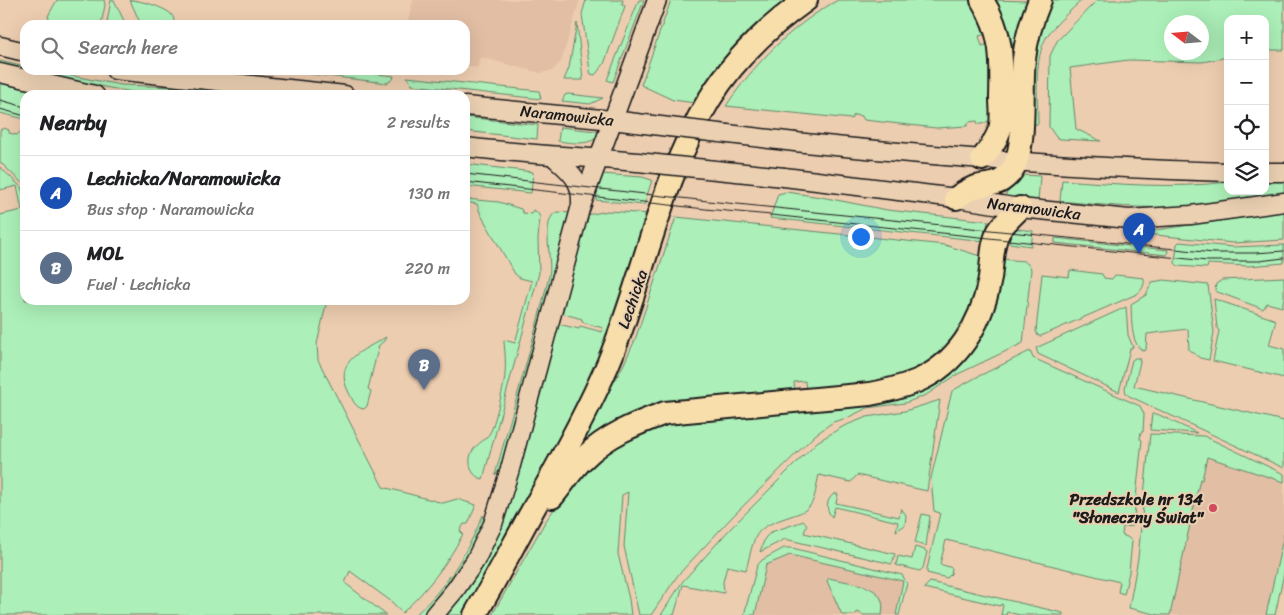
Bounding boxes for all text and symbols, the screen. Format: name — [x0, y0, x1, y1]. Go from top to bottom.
north arrow — [1164, 15, 1209, 60]
map controls — [1224, 15, 1269, 195]
button: + — [1224, 15, 1269, 60]
search box — [20, 20, 470, 75]
text: Search here — [78, 31, 178, 64]
icon: search — [38, 34, 66, 62]
button: − — [1224, 60, 1269, 105]
street label: Naramowicka — [519, 96, 616, 135]
text: Nearby — [40, 104, 106, 142]
button: locate — [1224, 105, 1269, 150]
text: 2 results — [387, 108, 450, 137]
button: layers — [1224, 150, 1269, 195]
text: Lechicka/Naramowicka — [87, 162, 280, 195]
text: A — [51, 179, 61, 208]
text: 130 m — [408, 179, 450, 208]
street label: Naramowicka — [986, 188, 1083, 229]
text: Bus stop · Naramowicka — [87, 195, 254, 224]
pin: A — [1123, 213, 1155, 254]
your location — [848, 224, 874, 250]
text: MOL — [87, 237, 124, 270]
text: B — [51, 254, 61, 283]
text: 220 m — [405, 254, 450, 283]
street label: Lechicka — [609, 266, 656, 333]
text: Fuel · Lechicka — [87, 270, 191, 299]
pin: B — [408, 349, 440, 390]
place label: Przedszkole nr 134 "Słoneczny Świat" — [1069, 485, 1204, 532]
marker: Przedszkole nr 134 "Słoneczny Świat" — [1207, 502, 1219, 514]

